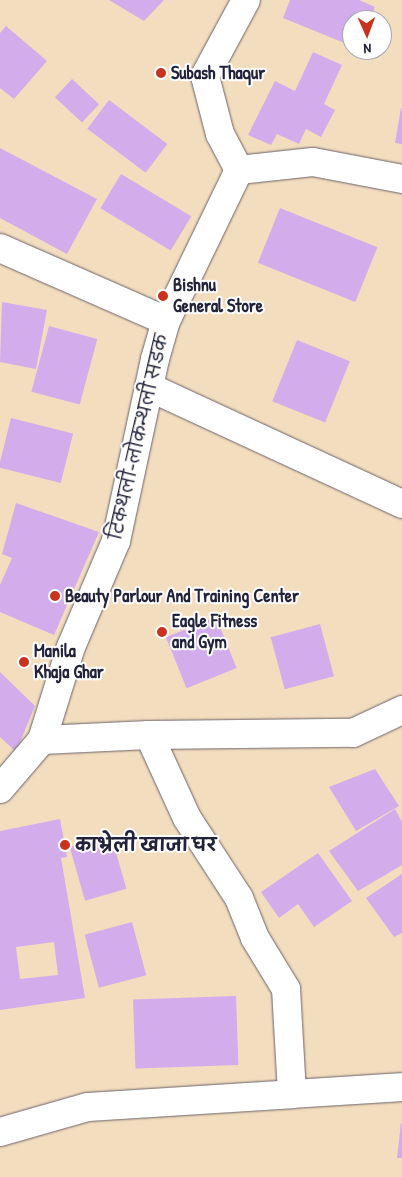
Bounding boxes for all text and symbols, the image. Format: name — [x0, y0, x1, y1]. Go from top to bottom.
north arrow — [342, 10, 392, 60]
text: N — [363, 40, 372, 59]
place label: Subash Thaqur — [171, 62, 265, 84]
marker: Subash Thaqur — [155, 67, 167, 79]
place label: Bishnu General Store — [173, 275, 263, 318]
marker: Bishnu General Store — [157, 290, 169, 302]
street label: टिकथली-लोकन्थली सडक — [105, 332, 173, 542]
place label: Beauty Parlour And Training Center — [65, 585, 299, 607]
marker: Beauty Parlour And Training Center — [49, 590, 61, 602]
place label: Eagle Fitness and Gym — [172, 611, 257, 654]
marker: Eagle Fitness and Gym — [156, 626, 168, 638]
place label: Manila Khaja Ghar — [34, 641, 104, 684]
marker: Manila Khaja Ghar — [18, 656, 30, 668]
place label: काभ्रेली खाजा घर — [75, 834, 216, 856]
marker: काभ्रेली खाजा घर — [59, 839, 71, 851]

